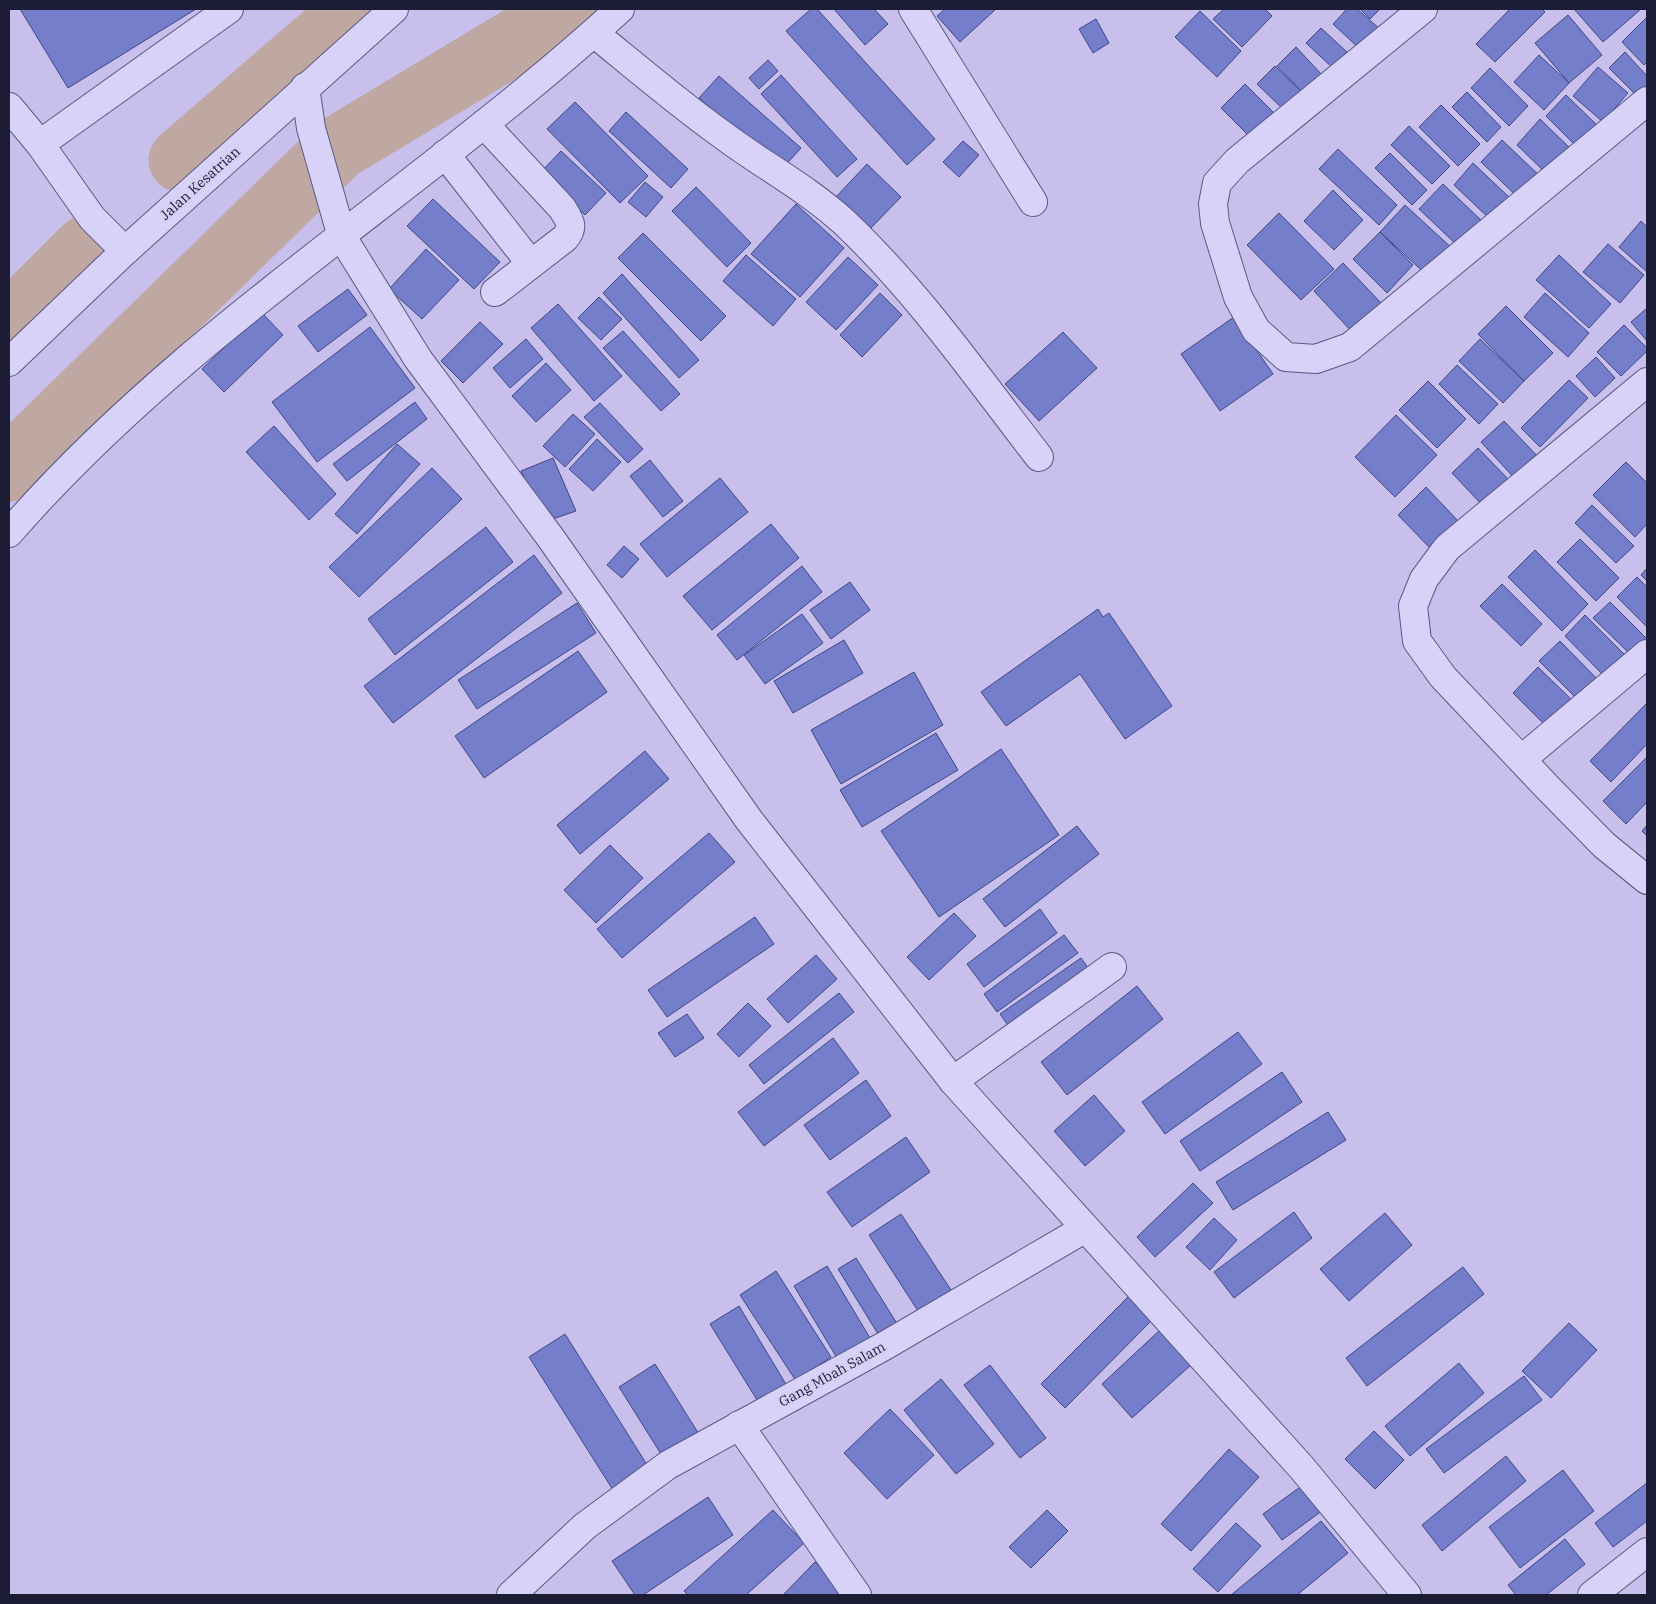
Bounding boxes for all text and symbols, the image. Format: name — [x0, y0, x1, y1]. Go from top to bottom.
street label: Jalan Kesatrian — [156, 142, 244, 224]
street label: Gang Mbah Salam — [776, 1337, 888, 1411]

